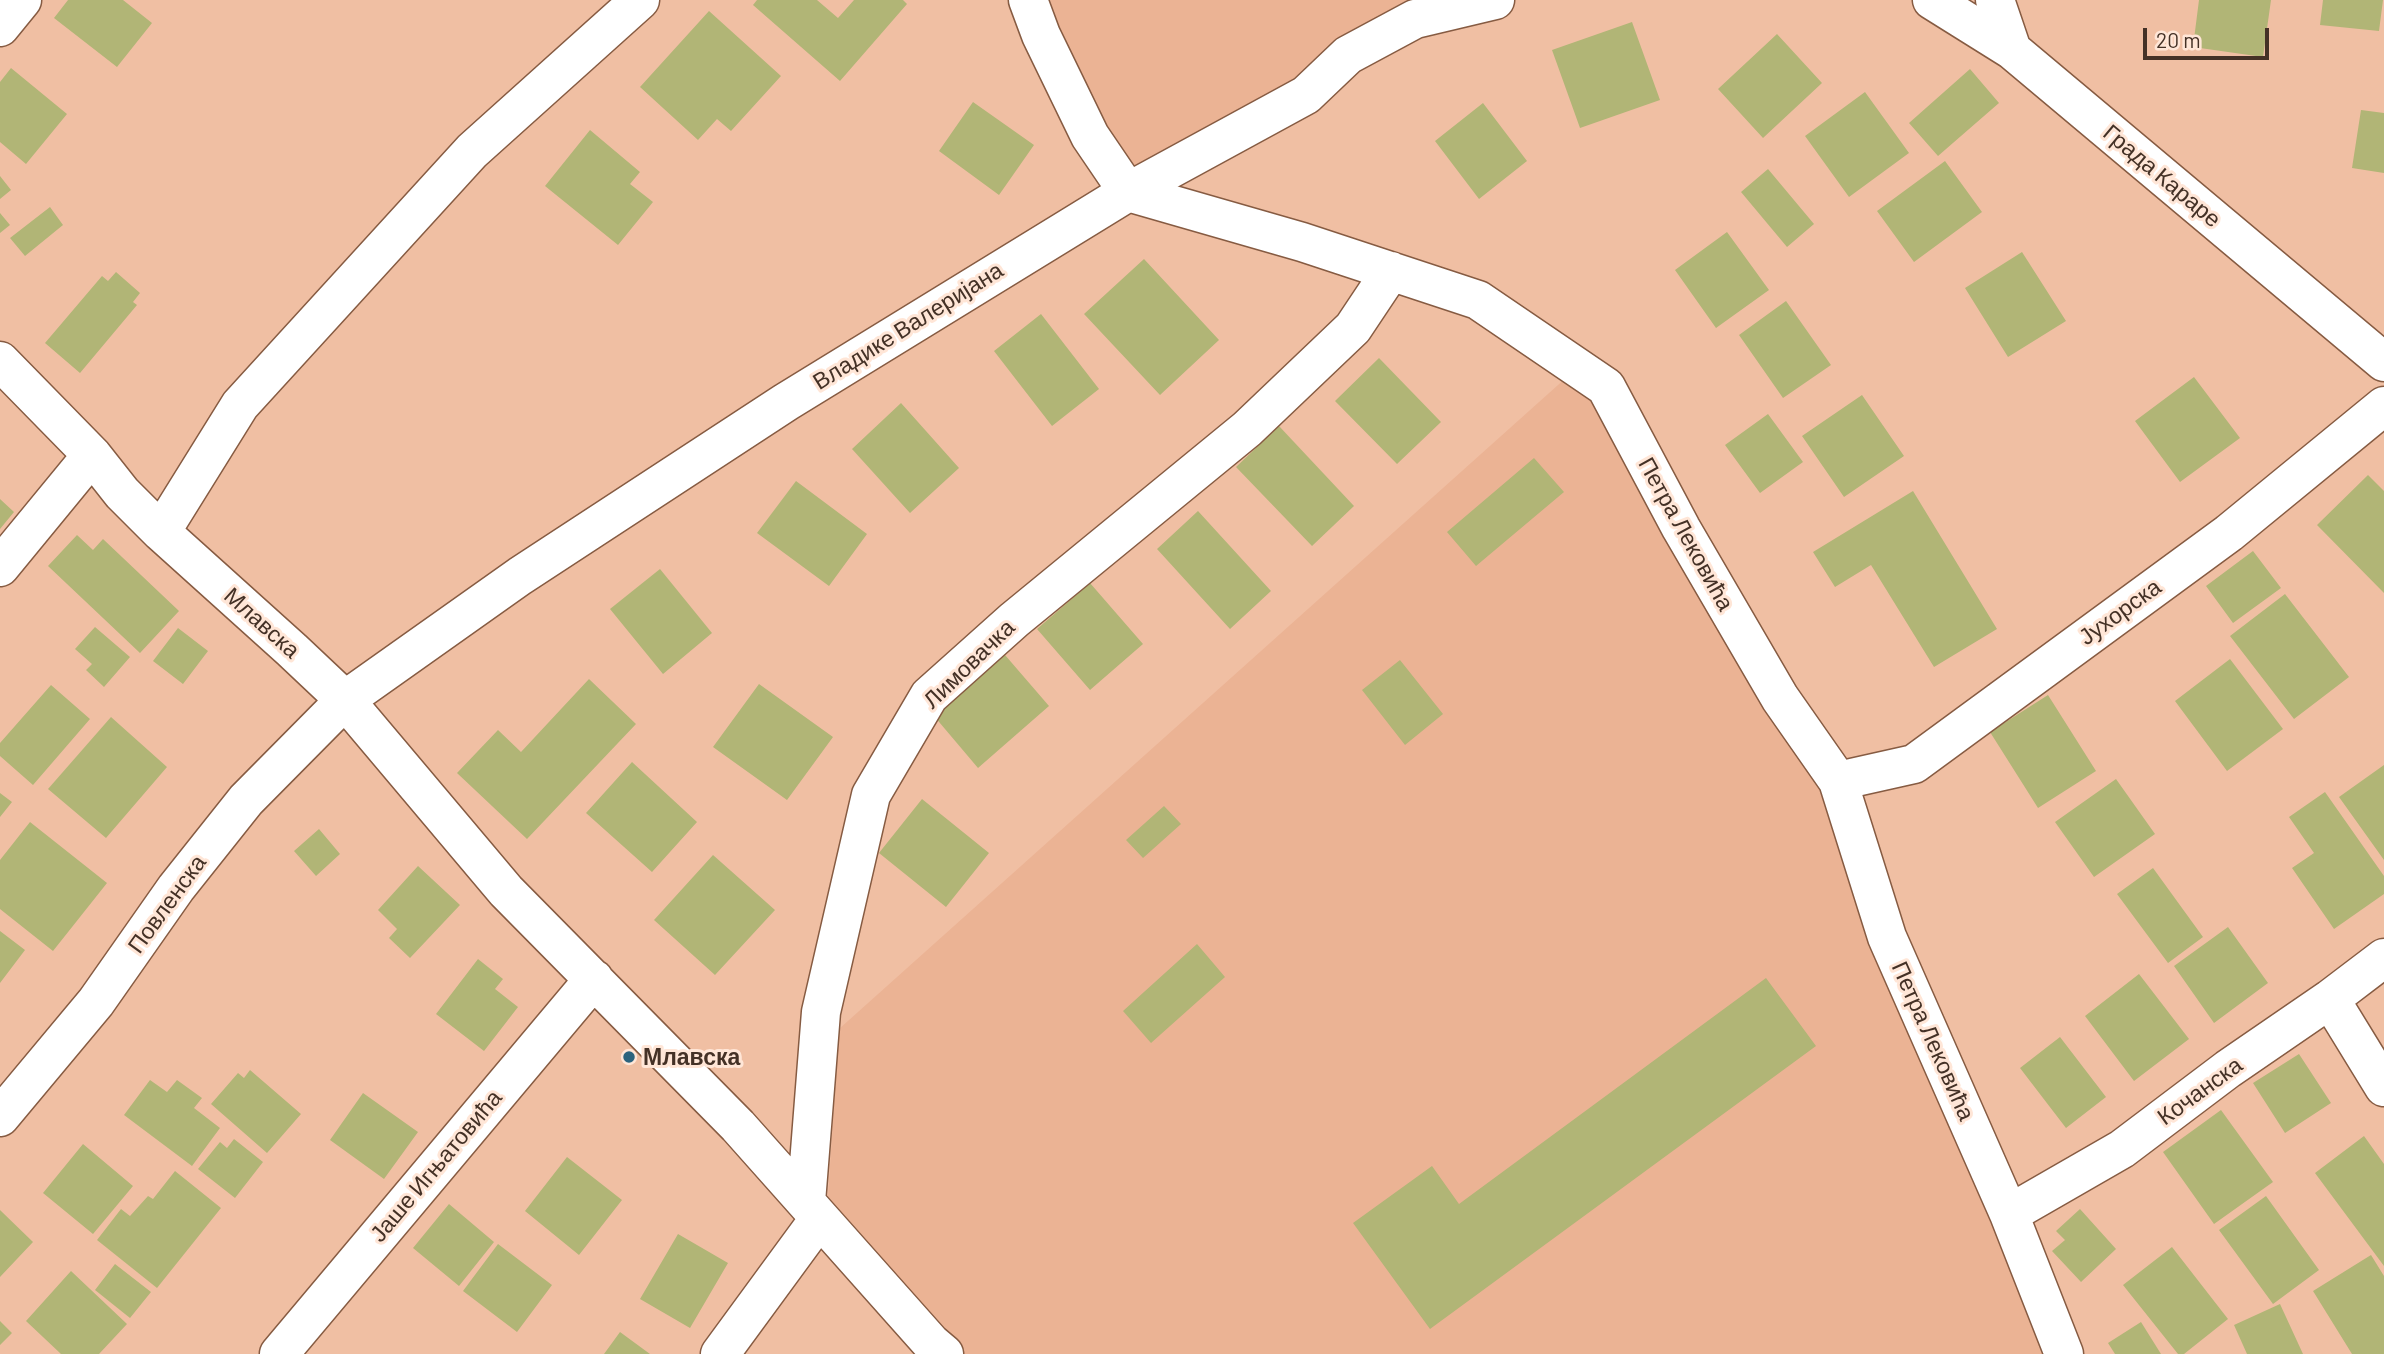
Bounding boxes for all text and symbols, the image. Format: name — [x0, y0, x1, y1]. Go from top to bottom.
scale bar — [2146, 14, 2272, 58]
text: 20 m — [2156, 27, 2201, 52]
street label: Града Караре — [2098, 119, 2226, 233]
street label: Владике Валеријана — [808, 256, 1008, 396]
street label: Петра Лековића — [1632, 453, 1740, 615]
street label: Јухорска — [2074, 573, 2166, 651]
street label: Млавска — [219, 582, 305, 664]
street label: Лимовачка — [918, 614, 1020, 714]
street label: Повленска — [122, 849, 212, 959]
street label: Петра Лековића — [1886, 957, 1980, 1125]
place label: Млавска — [643, 1043, 740, 1071]
marker: Млавска — [621, 1049, 637, 1065]
street label: Кочанска — [2152, 1051, 2248, 1131]
street label: Јаше Игњатовића — [364, 1084, 508, 1248]

